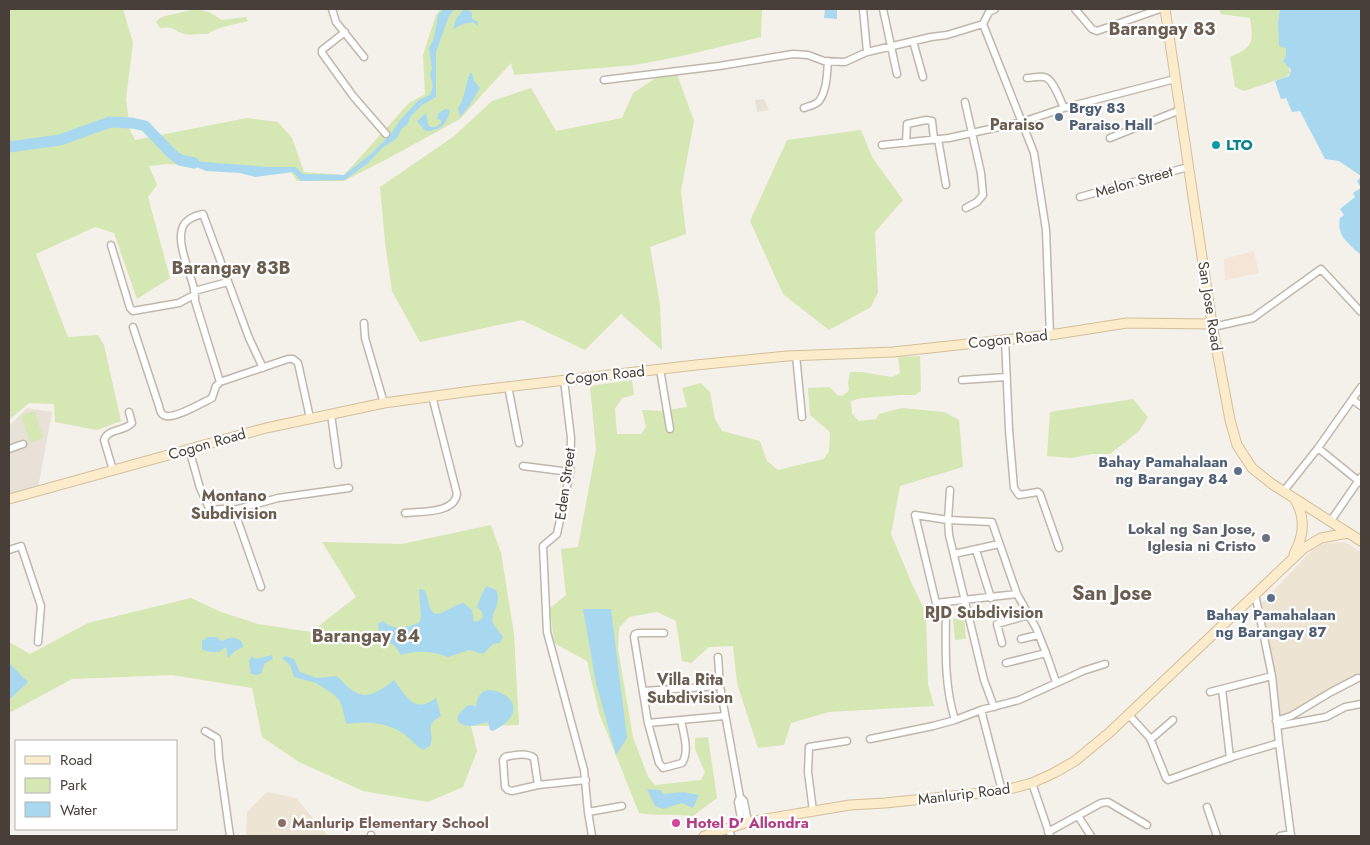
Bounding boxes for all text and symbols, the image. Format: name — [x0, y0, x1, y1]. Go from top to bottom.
district label: Barangay 83 — [1109, 16, 1215, 42]
place label: Brgy 83 Paraiso Hall — [1069, 97, 1153, 136]
marker: Brgy 83 Paraiso Hall — [1053, 111, 1065, 123]
district label: Paraiso — [990, 113, 1044, 136]
place label: LTO — [1226, 134, 1253, 156]
marker: LTO — [1210, 139, 1222, 151]
street label: Melon Street — [1093, 160, 1176, 204]
district label: Barangay 83B — [172, 255, 290, 281]
street label: San Jose Road — [1192, 260, 1228, 352]
street label: Cogon Road — [967, 324, 1049, 354]
street label: Cogon Road — [564, 360, 646, 390]
street label: Cogon Road — [166, 422, 248, 466]
street label: Eden Street — [549, 446, 581, 522]
place label: Bahay Pamahalaan ng Barangay 84 — [1098, 451, 1228, 490]
marker: Bahay Pamahalaan ng Barangay 84 — [1232, 465, 1244, 477]
district label: Montano Subdivision — [191, 484, 277, 525]
place label: Lokal ng San Jose, Iglesia ni Cristo — [1128, 518, 1256, 557]
marker: Lokal ng San Jose, Iglesia ni Cristo — [1260, 532, 1272, 544]
district label: San Jose — [1072, 579, 1152, 608]
marker: Bahay Pamahalaan ng Barangay 87 — [1265, 592, 1277, 604]
district label: RJD Subdivision — [925, 601, 1043, 624]
place label: Bahay Pamahalaan ng Barangay 87 — [1206, 604, 1336, 643]
district label: Barangay 84 — [312, 623, 420, 649]
district label: Villa Rita Subdivision — [647, 668, 733, 709]
legend — [15, 740, 178, 830]
text: Road — [60, 749, 92, 771]
text: Park — [60, 774, 87, 796]
street label: Manlurip Road — [916, 777, 1012, 811]
text: Water — [60, 799, 98, 821]
place label: Manlurip Elementary School — [292, 812, 489, 834]
place label: Hotel D' Allondra — [686, 812, 809, 834]
marker: Manlurip Elementary School — [276, 817, 288, 829]
marker: Hotel D' Allondra — [670, 817, 682, 829]

